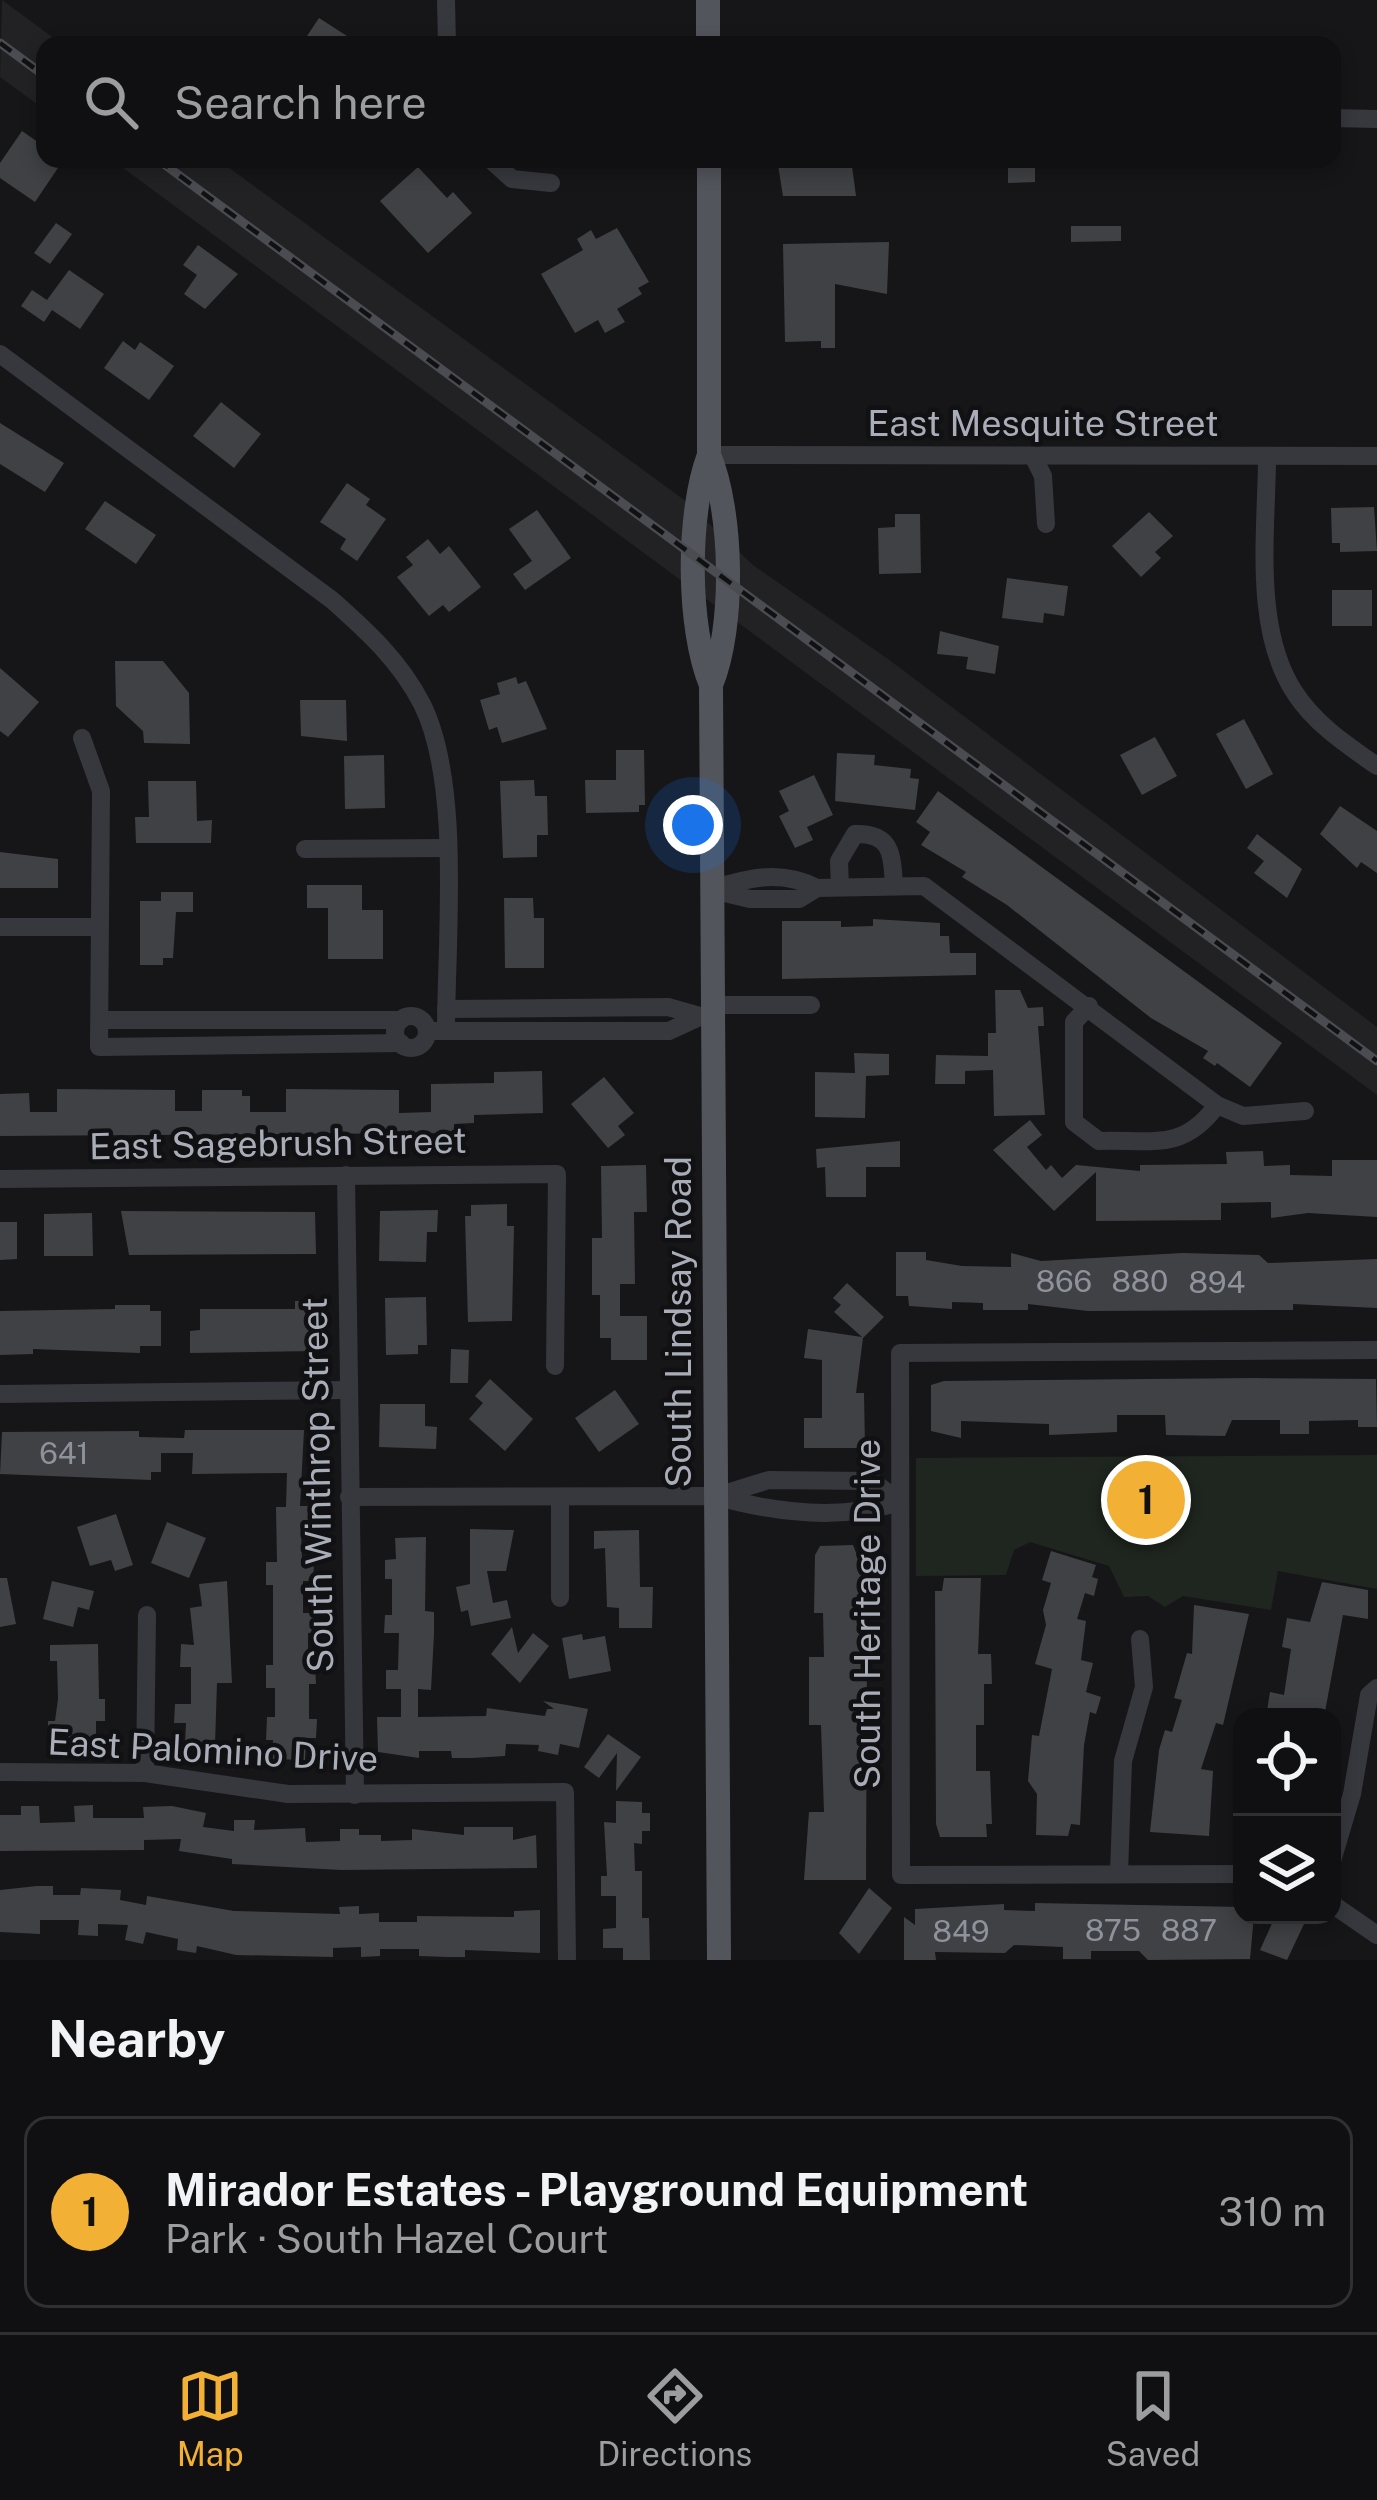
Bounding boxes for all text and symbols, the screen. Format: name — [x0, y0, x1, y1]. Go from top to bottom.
search box — [36, 36, 1341, 168]
icon: search — [78, 69, 144, 135]
text: Search here — [174, 76, 427, 129]
street label: East Mesquite Street — [867, 402, 1219, 444]
your location — [663, 795, 723, 855]
street label: East Sagebrush Street — [89, 1119, 467, 1167]
street label: South Lindsay Road — [657, 1156, 699, 1488]
house number: 866 — [1036, 1263, 1092, 1299]
house number: 880 — [1112, 1263, 1168, 1299]
house number: 894 — [1189, 1264, 1245, 1300]
street label: South Winthrop Street — [293, 1297, 341, 1673]
house number: 641 — [39, 1435, 89, 1471]
street label: South Heritage Drive — [846, 1439, 888, 1789]
pin: 1 — [1107, 1455, 1185, 1545]
map controls — [1233, 1708, 1341, 1924]
button: locate — [1233, 1708, 1341, 1816]
street label: East Palomino Drive — [46, 1720, 380, 1780]
button: layers — [1233, 1816, 1341, 1924]
house number: 875 — [1085, 1912, 1141, 1948]
house number: 887 — [1161, 1912, 1217, 1948]
house number: 849 — [933, 1913, 989, 1949]
text: Nearby — [48, 2009, 225, 2068]
text: Mirador Estates - Playground Equipment — [165, 2163, 1028, 2216]
text: 1 — [82, 2189, 98, 2235]
text: 310 m — [1218, 2189, 1326, 2235]
text: Park · South Hazel Court — [165, 2216, 608, 2262]
tab: Map — [177, 2363, 244, 2473]
tab: Directions — [597, 2363, 752, 2473]
tab: Saved — [1106, 2363, 1200, 2473]

